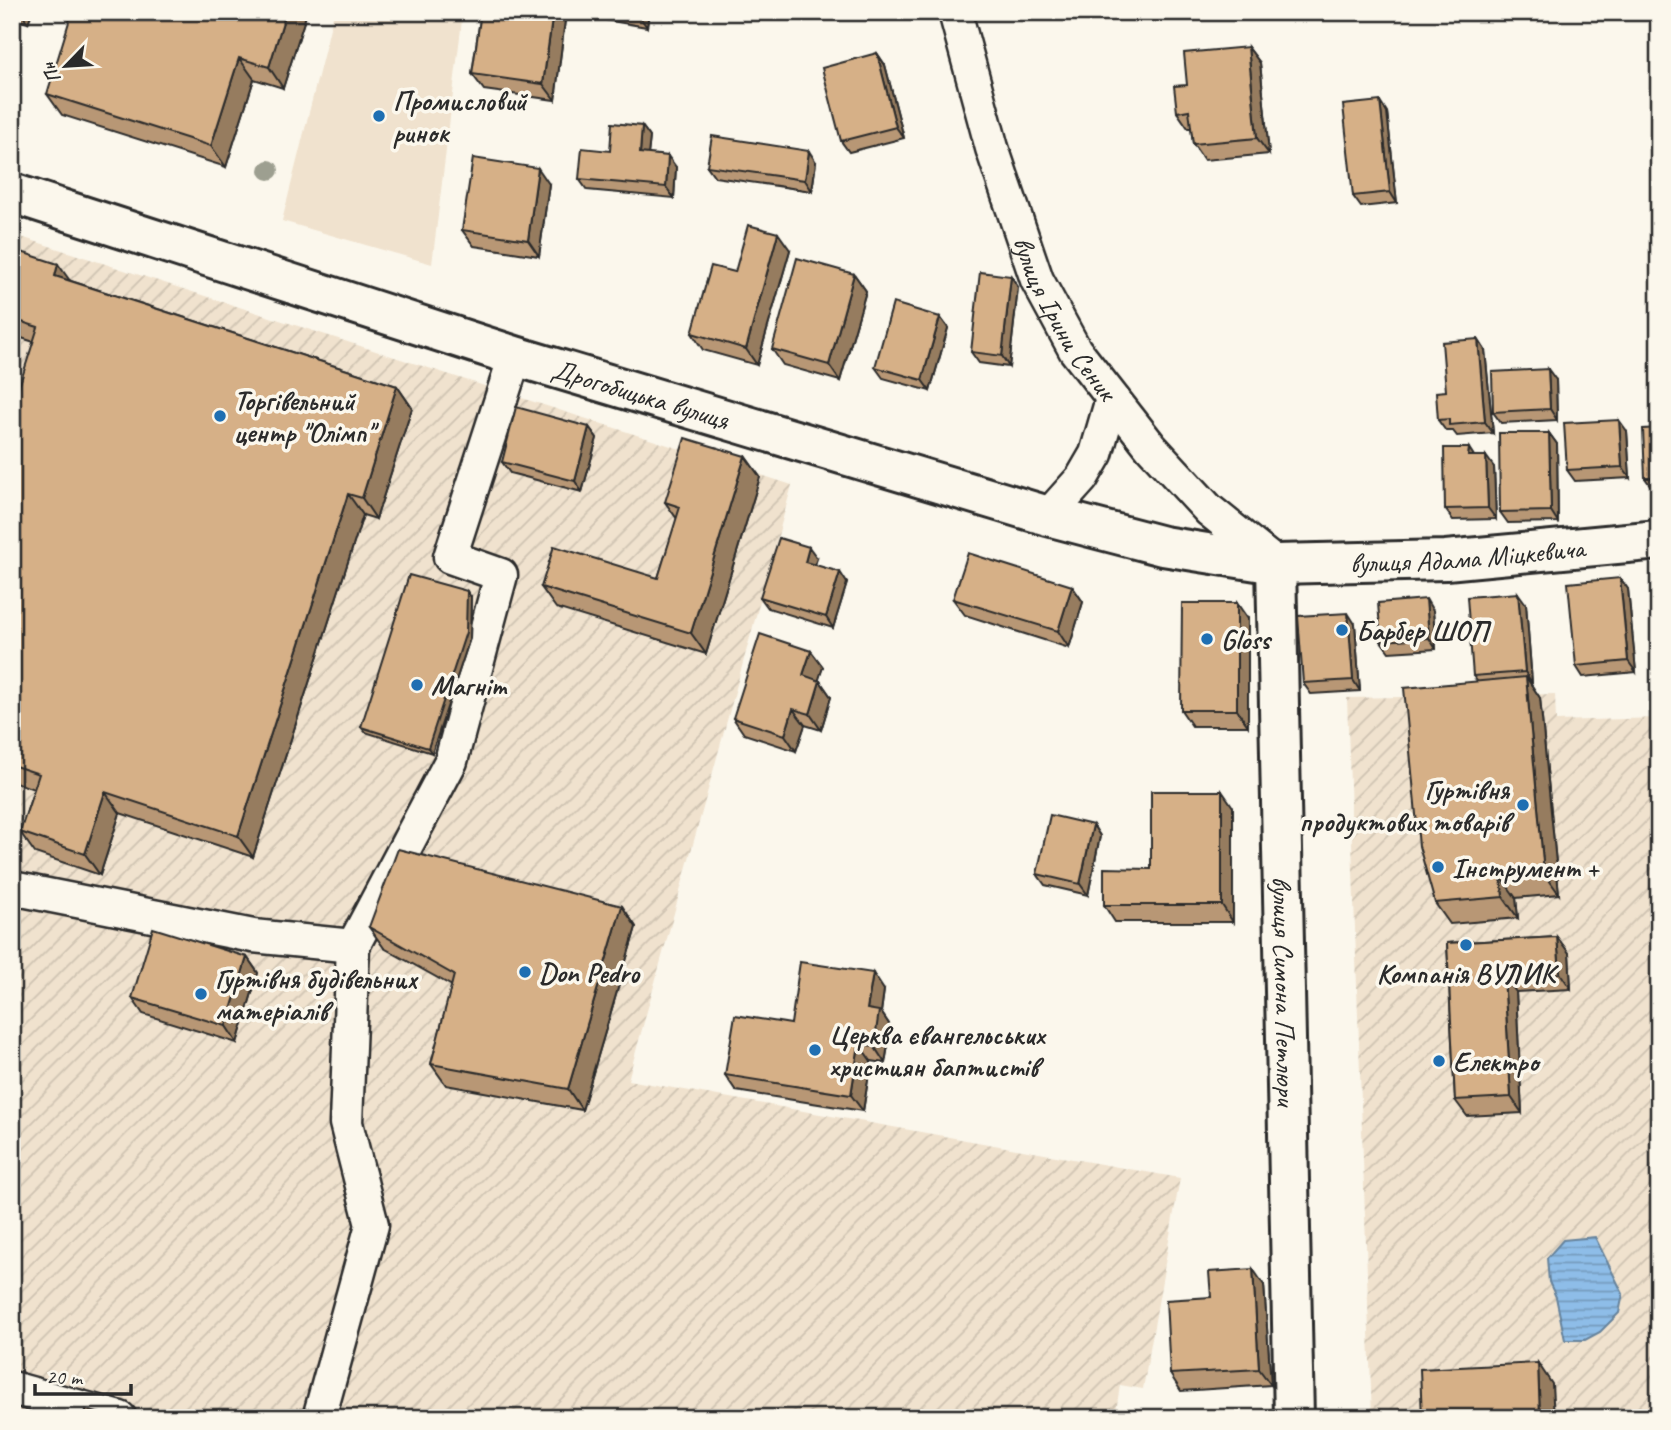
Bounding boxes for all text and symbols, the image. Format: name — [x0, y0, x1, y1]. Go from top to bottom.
north arrow — [32, 32, 102, 102]
text: Пн — [36, 57, 67, 87]
place label: Промисловий ринок — [393, 83, 529, 150]
marker: Промисловий ринок — [371, 108, 387, 124]
street label: вулиця Ірини Сеник — [1006, 232, 1127, 409]
street label: Дрогобицька вулиця — [548, 351, 734, 437]
place label: Торгівельний центр "Олімп" — [234, 383, 380, 450]
marker: Торгівельний центр "Олімп" — [212, 408, 228, 424]
street label: вулиця Адама Міцкевича — [1350, 529, 1588, 580]
place label: Барбер ШОП — [1356, 613, 1492, 648]
place label: Gloss — [1221, 622, 1273, 657]
marker: Барбер ШОП — [1334, 622, 1350, 638]
marker: Gloss — [1199, 631, 1215, 647]
place label: Магніт — [431, 668, 507, 703]
marker: Магніт — [409, 677, 425, 693]
place label: Гуртівня продуктових товарів — [1299, 772, 1515, 840]
marker: Гуртівня продуктових товарів — [1515, 797, 1531, 813]
place label: Інструмент + — [1452, 850, 1600, 885]
marker: Інструмент + — [1430, 859, 1446, 875]
street label: вулиця Симона Петлюри — [1265, 876, 1305, 1109]
marker: Компанія ВУЛИК — [1458, 937, 1474, 953]
place label: Don Pedro — [539, 955, 641, 990]
place label: Компанія ВУЛИК — [1377, 956, 1560, 991]
place label: Гуртівня будівельних матеріалів — [215, 961, 419, 1028]
marker: Don Pedro — [517, 964, 533, 980]
marker: Гуртівня будівельних матеріалів — [193, 986, 209, 1002]
place label: Церква євангельських християн баптистів — [829, 1017, 1047, 1084]
marker: Церква євангельських християн баптистів — [807, 1042, 823, 1058]
place label: Електро — [1453, 1044, 1541, 1079]
marker: Електро — [1431, 1053, 1447, 1069]
scale bar — [35, 1353, 131, 1397]
text: 20 m — [46, 1364, 84, 1390]

